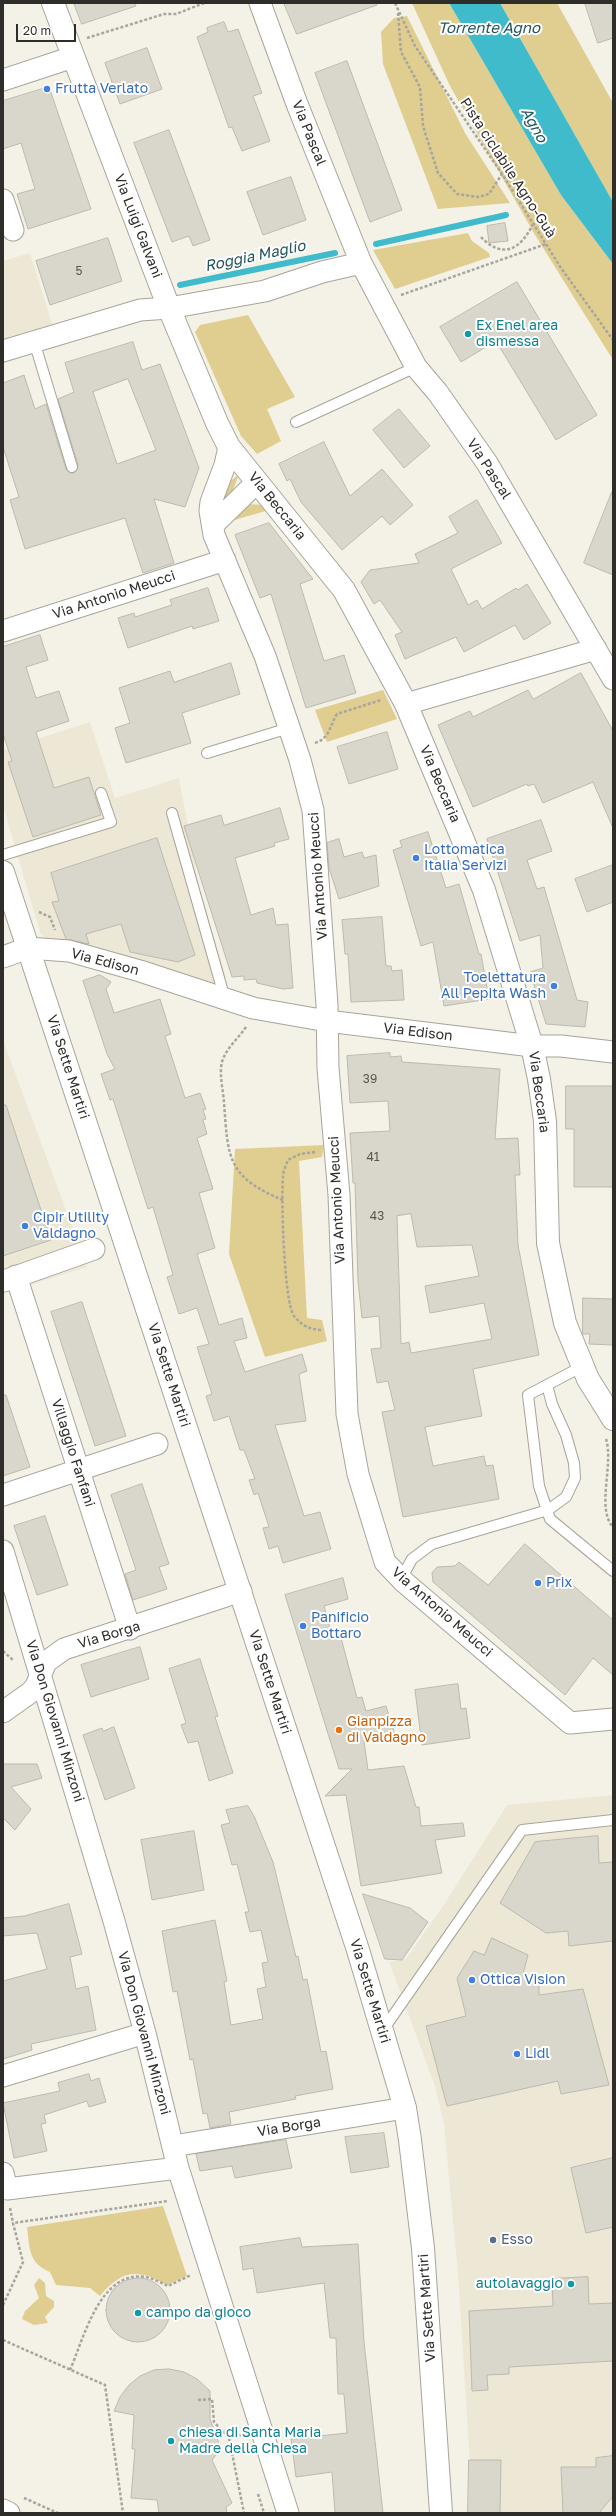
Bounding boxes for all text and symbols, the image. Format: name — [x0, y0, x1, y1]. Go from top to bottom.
scale bar — [18, 16, 78, 42]
water label: Torrente Agno — [438, 19, 540, 37]
text: 20 m — [23, 23, 51, 38]
place label: Frutta Verlato — [55, 81, 148, 97]
marker: Frutta Verlato — [42, 84, 52, 94]
street label: Pista ciclabile Agno-Guà — [456, 95, 560, 241]
street label: Via Pascal — [288, 98, 330, 168]
water label: Agno — [517, 104, 551, 146]
street label: Via Luigi Galvani — [110, 172, 166, 280]
water label: Roggia Maglio — [203, 237, 307, 275]
house number: 5 — [76, 264, 82, 278]
place label: Ex Enel area dismessa — [476, 318, 558, 350]
marker: Ex Enel area dismessa — [463, 329, 473, 339]
street label: Via Pascal — [463, 436, 515, 502]
street label: Via Beccaria — [245, 469, 309, 543]
street label: Via Antonio Meucci — [50, 567, 178, 623]
street label: Via Beccaria — [416, 743, 464, 825]
street label: Via Antonio Meucci — [305, 811, 331, 941]
place label: Lottomatica Italia Servizi — [424, 842, 507, 874]
marker: Lottomatica Italia Servizi — [411, 853, 421, 863]
street label: Via Edison — [69, 945, 141, 979]
place label: Toelettatura All Pepita Wash — [441, 970, 546, 1002]
marker: Toelettatura All Pepita Wash — [549, 981, 559, 991]
street label: Via Sette Martiri — [43, 1013, 93, 1121]
street label: Via Edison — [382, 1019, 454, 1045]
street label: Via Beccaria — [525, 1050, 553, 1134]
house number: 39 — [363, 1072, 377, 1086]
street label: Via Antonio Meucci — [325, 1136, 349, 1264]
house number: 41 — [366, 1150, 380, 1164]
house number: 43 — [370, 1209, 384, 1223]
place label: Cipir Utility Valdagno — [33, 1210, 109, 1242]
marker: Cipir Utility Valdagno — [20, 1221, 30, 1231]
street label: Via Sette Martiri — [144, 1321, 194, 1429]
street label: Villaggio Fanfani — [48, 1397, 98, 1509]
street label: Via Antonio Meucci — [388, 1564, 496, 1660]
place label: Prix — [546, 1575, 572, 1591]
marker: Prix — [533, 1578, 543, 1588]
place label: Panificio Bottaro — [311, 1610, 369, 1642]
street label: Via Borga — [76, 1618, 142, 1652]
marker: Panificio Bottaro — [298, 1621, 308, 1631]
street label: Via Sette Martiri — [245, 1628, 295, 1736]
street label: Via Don Giovanni Minzoni — [22, 1638, 88, 1804]
place label: Gianpizza di Valdagno — [347, 1714, 426, 1746]
marker: Gianpizza di Valdagno — [334, 1725, 344, 1735]
street label: Via Sette Martiri — [346, 1937, 394, 2045]
street label: Via Don Giovanni Minzoni — [114, 1949, 174, 2117]
place label: Ottica Vision — [480, 1972, 566, 1988]
marker: Ottica Vision — [467, 1975, 477, 1985]
place label: Lidl — [525, 2046, 550, 2062]
marker: Lidl — [512, 2049, 522, 2059]
street label: Via Borga — [256, 2114, 322, 2140]
place label: Esso — [501, 2232, 533, 2248]
marker: Esso — [488, 2235, 498, 2245]
street label: Via Sette Martiri — [415, 2253, 439, 2363]
place label: autolavaggio — [476, 2276, 563, 2292]
marker: autolavaggio — [566, 2279, 576, 2289]
place label: campo da gioco — [146, 2305, 251, 2321]
marker: campo da gioco — [133, 2308, 143, 2318]
place label: chiesa di Santa Maria Madre della Chiesa — [179, 2425, 321, 2458]
marker: chiesa di Santa Maria Madre della Chiesa — [166, 2436, 176, 2446]

